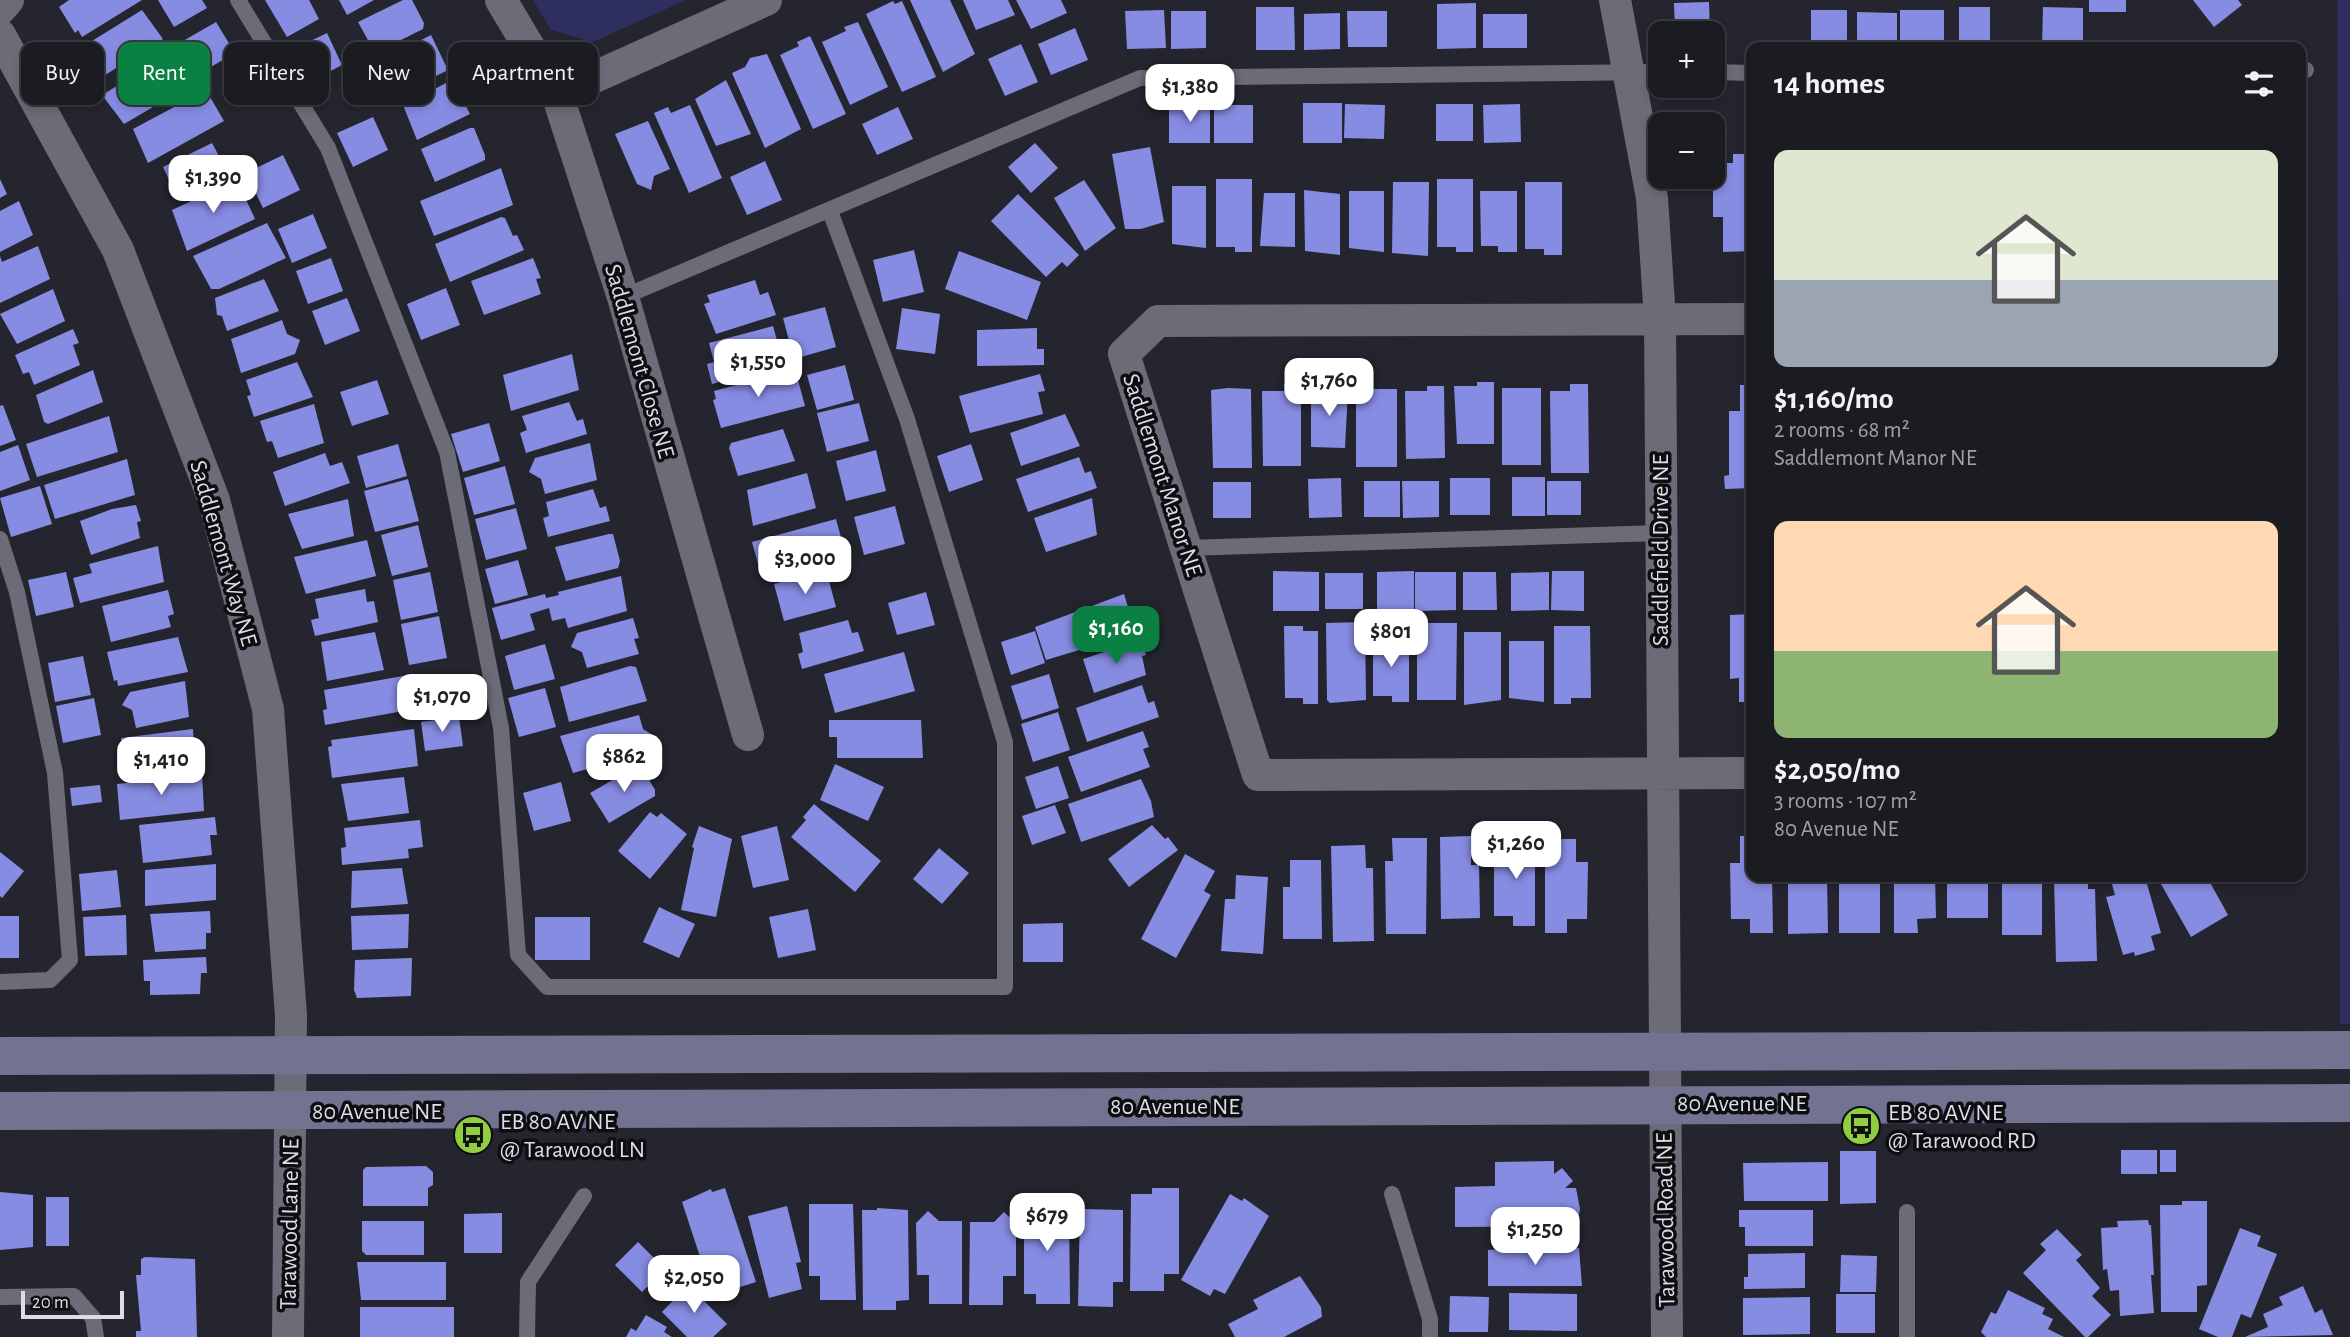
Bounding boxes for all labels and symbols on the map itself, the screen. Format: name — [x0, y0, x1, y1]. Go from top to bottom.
pin: $1,380 — [1133, 64, 1247, 124]
pin: $1,390 — [156, 156, 270, 215]
street label: Saddlemont Close NE — [600, 262, 678, 461]
pin: $1,550 — [701, 340, 815, 399]
pin: $1,760 — [1272, 358, 1386, 418]
street label: Saddlemont Manor NE — [1118, 371, 1206, 580]
street label: Saddlefield Drive NE — [1649, 453, 1673, 646]
street label: Saddlemont Way NE — [185, 458, 261, 649]
pin: $3,000 — [748, 536, 862, 596]
pin: $1,160 — [1059, 606, 1173, 666]
pin: $801 — [1350, 610, 1432, 669]
pin: $1,070 — [385, 674, 499, 734]
pin: $862 — [583, 734, 665, 794]
pin: $1,410 — [104, 738, 218, 797]
pin: $1,260 — [1459, 822, 1573, 881]
street label: 80 Avenue NE — [1677, 1092, 1807, 1116]
street label: 80 Avenue NE — [1110, 1095, 1240, 1119]
street label: 80 Avenue NE — [312, 1100, 442, 1124]
place label: EB 80 AV NE @ Tarawood RD — [1888, 1101, 2036, 1153]
bus stop icon: EB 80 AV NE @ Tarawood RD — [1840, 1105, 1882, 1147]
place label: EB 80 AV NE @ Tarawood LN — [500, 1110, 645, 1162]
bus stop icon: EB 80 AV NE @ Tarawood LN — [452, 1114, 494, 1156]
street label: Tarawood Road NE — [1652, 1132, 1680, 1308]
street label: Tarawood Lane NE — [277, 1138, 304, 1310]
pin: $679 — [1006, 1194, 1088, 1253]
pin: $1,250 — [1478, 1208, 1592, 1267]
pin: $2,050 — [637, 1256, 751, 1315]
scale bar — [21, 1288, 124, 1320]

